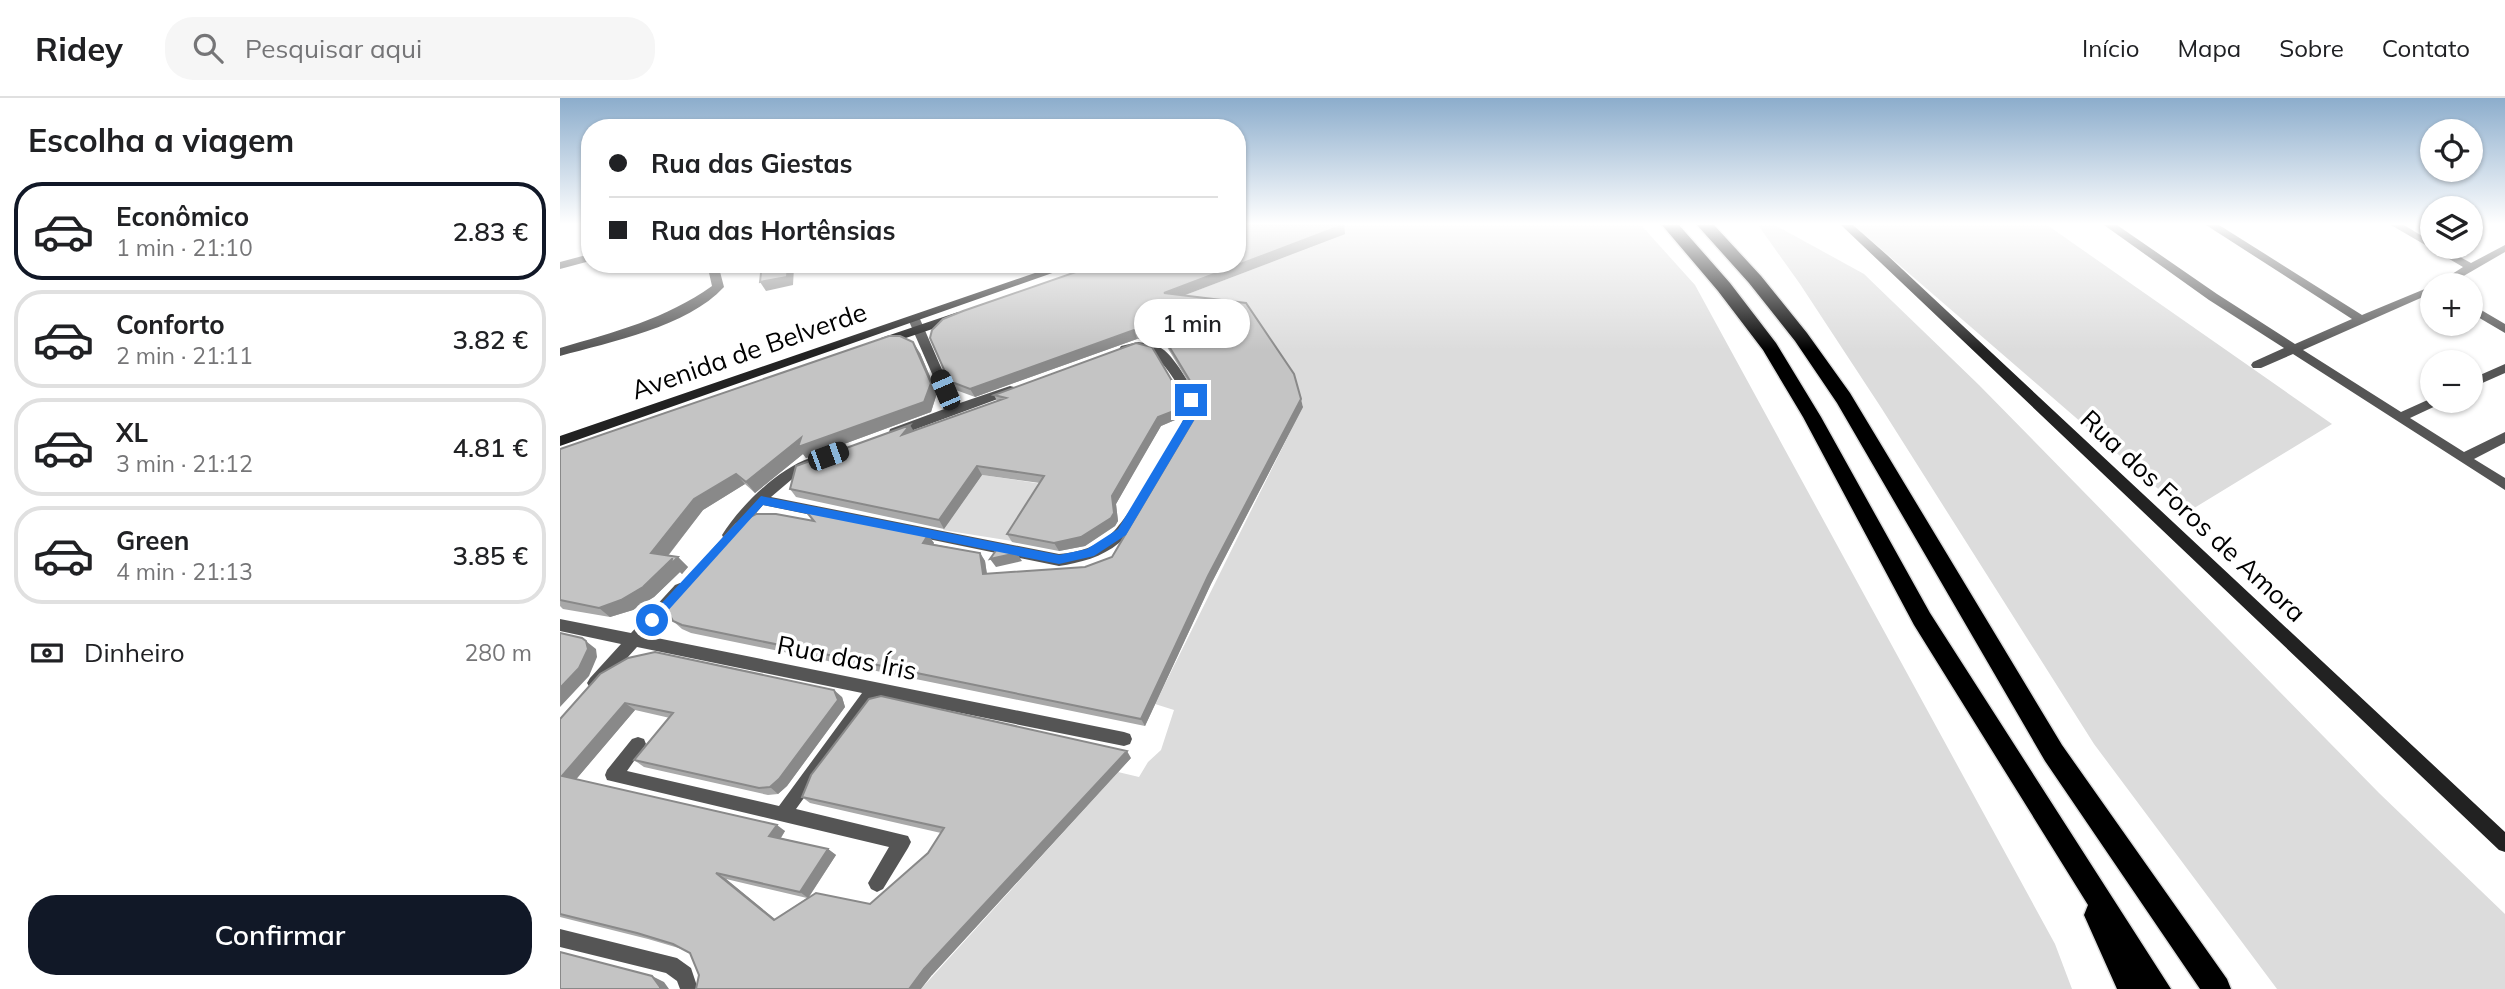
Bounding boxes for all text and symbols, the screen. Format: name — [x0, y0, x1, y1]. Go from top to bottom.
search box — [165, 17, 655, 80]
text: Ridey — [35, 28, 123, 69]
icon: search — [189, 29, 227, 67]
text: Pesquisar aqui — [245, 32, 422, 65]
text: Início — [2082, 33, 2139, 63]
text: Mapa — [2177, 33, 2241, 63]
text: Sobre — [2279, 33, 2344, 63]
text: Contato — [2382, 33, 2470, 63]
map controls — [2420, 119, 2483, 413]
button: locate — [2420, 119, 2483, 182]
text: Escolha a viagem — [28, 120, 294, 160]
text: Rua das Giestas — [651, 147, 853, 180]
button: layers — [2420, 196, 2483, 259]
icon: car — [32, 200, 95, 263]
text: Econômico — [116, 200, 249, 233]
text: Rua das Hortênsias — [651, 214, 895, 247]
text: 2.83 € — [452, 215, 528, 248]
text: 1 min · 21:10 — [116, 233, 253, 262]
button: + — [2420, 273, 2483, 336]
street label: Avenida de Belverde — [627, 295, 871, 406]
callout: 1 min — [1133, 299, 1249, 348]
icon: car — [32, 308, 95, 371]
text: Conforto — [116, 308, 225, 341]
text: 1 min — [1162, 309, 1222, 338]
text: 3.82 € — [452, 323, 528, 356]
text: 2 min · 21:11 — [116, 341, 253, 370]
button: − — [2420, 350, 2483, 413]
car — [928, 367, 963, 413]
route end — [1175, 384, 1207, 416]
street label: Rua dos Foros de Amora — [2074, 402, 2313, 629]
icon: car — [32, 416, 95, 479]
text: XL — [116, 416, 148, 449]
text: 4.81 € — [452, 431, 528, 464]
car — [805, 439, 852, 473]
text: 3 min · 21:12 — [116, 449, 253, 478]
icon: car — [32, 524, 95, 587]
text: Green — [116, 524, 189, 557]
text: 3.85 € — [452, 539, 528, 572]
text: 4 min · 21:13 — [116, 557, 253, 586]
route start — [636, 604, 668, 636]
street label: Rua das Íris — [774, 628, 920, 687]
icon: cash — [28, 634, 66, 672]
text: Dinheiro — [84, 636, 185, 669]
text: 280 m — [464, 638, 532, 667]
button: Confirmar — [28, 895, 532, 975]

